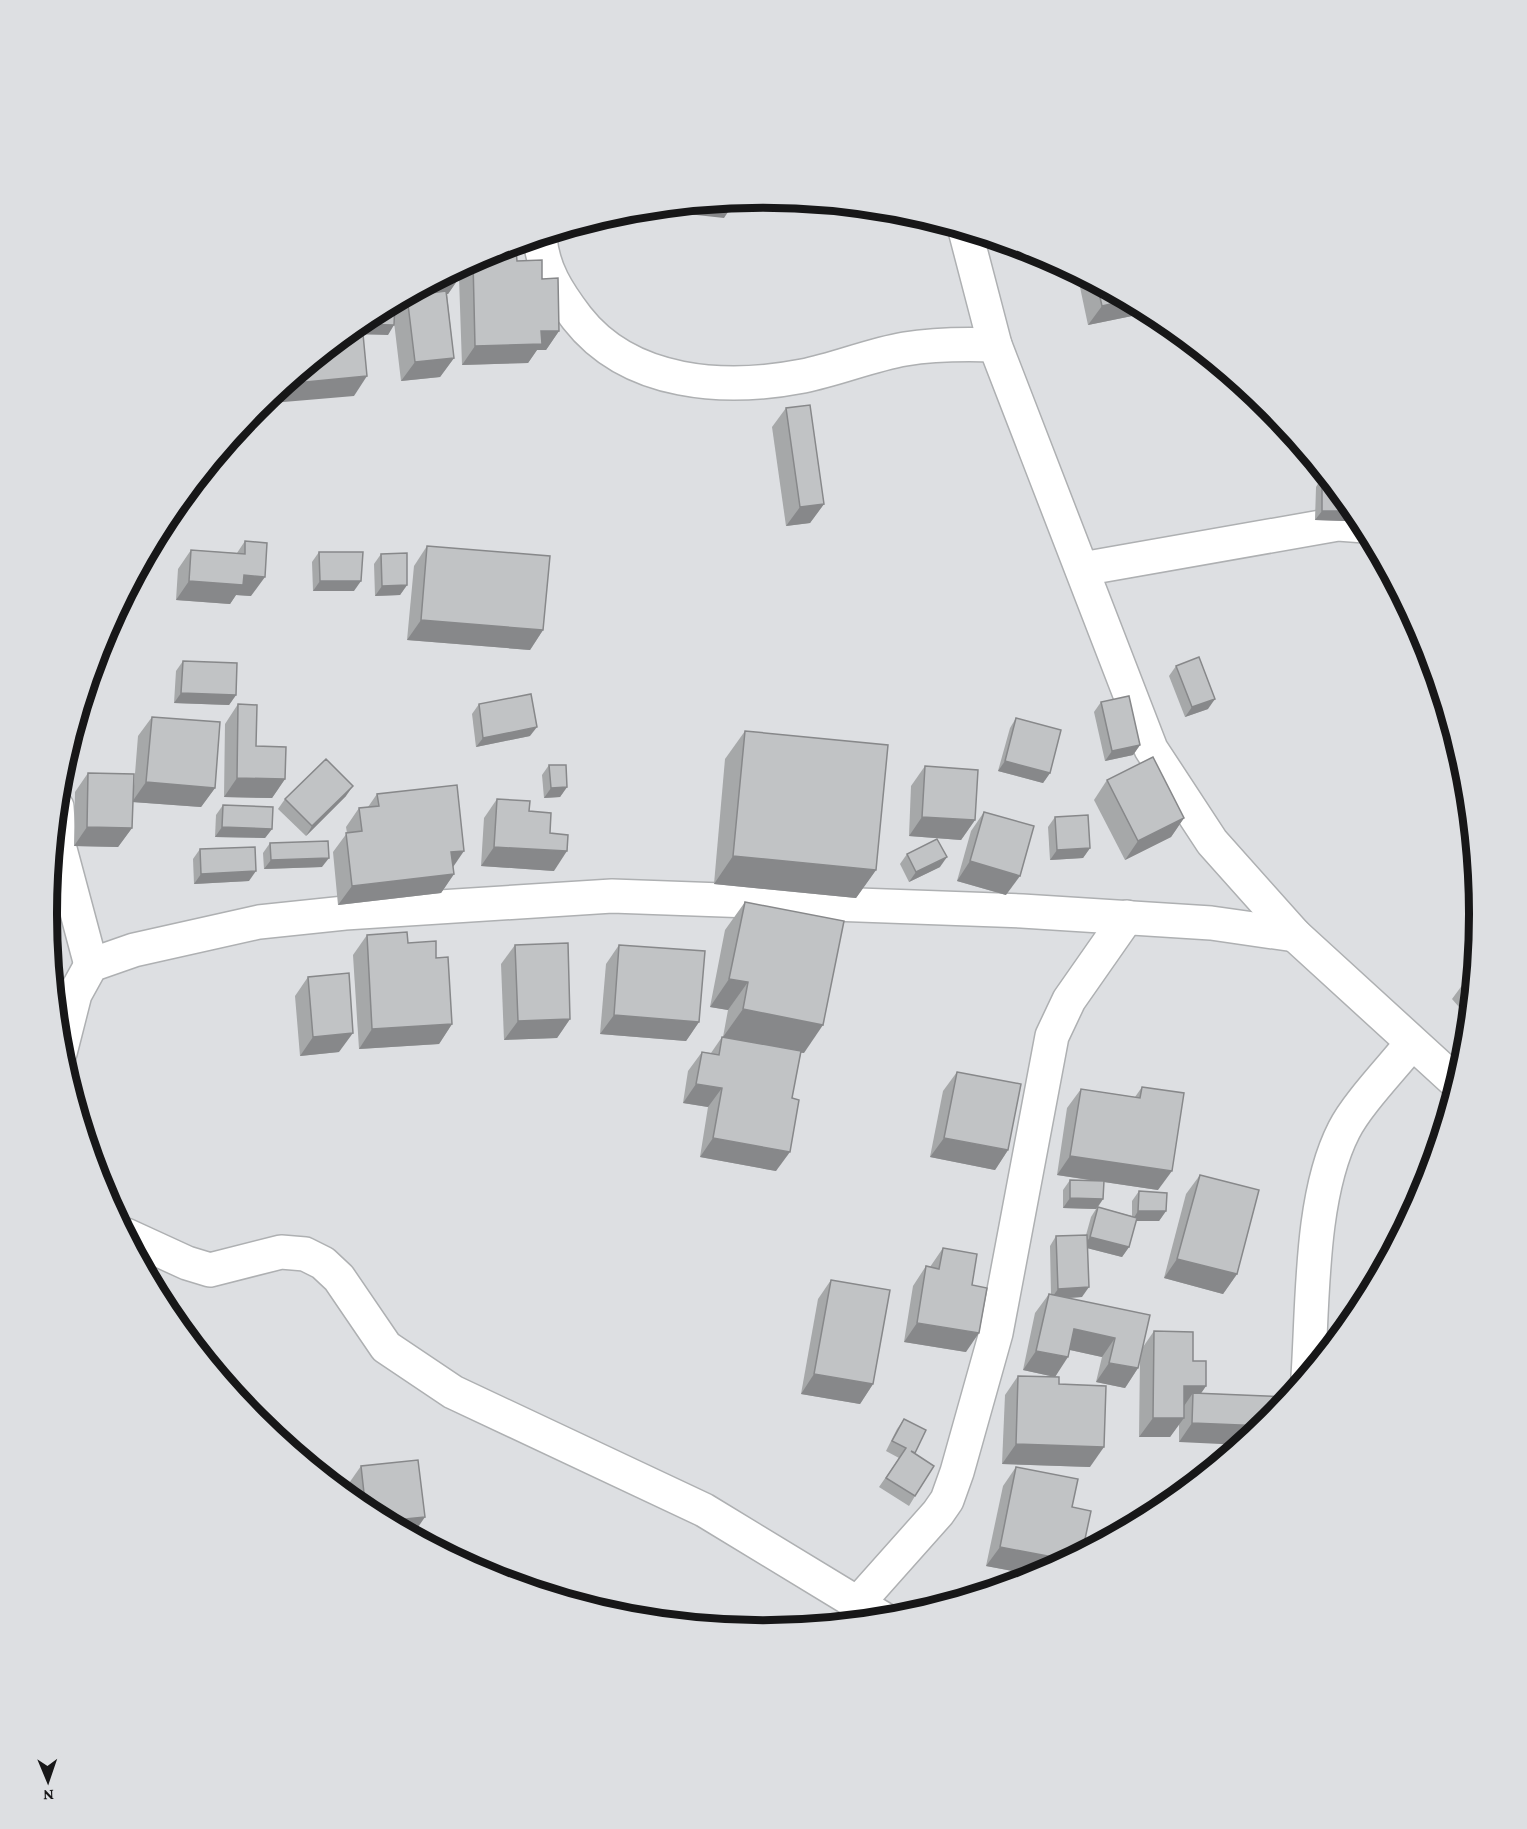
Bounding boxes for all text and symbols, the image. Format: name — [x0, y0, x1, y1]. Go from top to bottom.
north arrow — [18, 1751, 78, 1811]
text: N — [43, 1787, 54, 1804]

